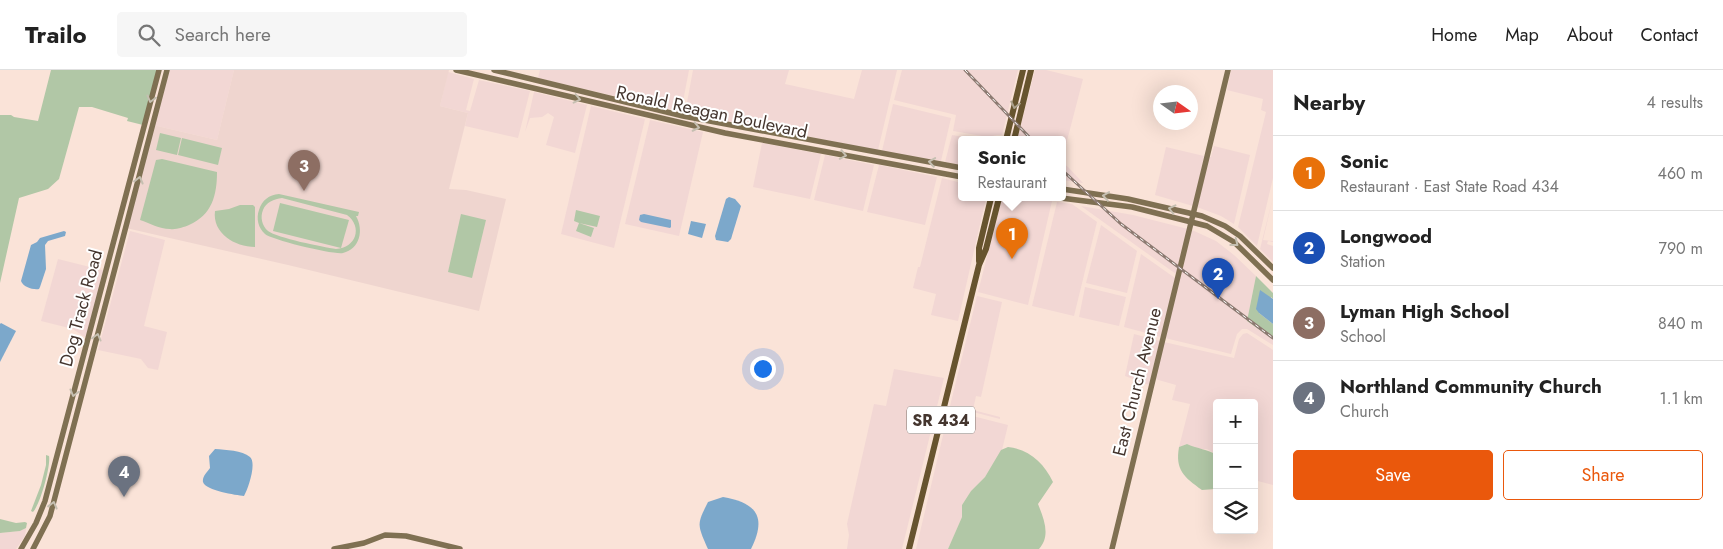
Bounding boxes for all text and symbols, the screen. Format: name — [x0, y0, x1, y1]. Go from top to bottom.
search box — [117, 12, 467, 57]
text: Trailo — [25, 17, 87, 52]
icon: search — [135, 21, 163, 49]
text: Search here — [175, 21, 271, 48]
text: Home — [1431, 22, 1477, 48]
text: Map — [1505, 22, 1539, 48]
text: About — [1567, 22, 1612, 48]
text: Contact — [1640, 22, 1698, 48]
street label: Ronald Reagan Boulevard — [614, 79, 810, 145]
north arrow — [1153, 85, 1198, 130]
text: Nearby — [1293, 88, 1365, 118]
text: 4 results — [1647, 91, 1703, 114]
one-way arrow — [573, 93, 582, 104]
one-way arrow — [147, 94, 157, 102]
one-way arrow — [1010, 101, 1021, 110]
one-way arrow — [691, 121, 700, 131]
popup — [958, 136, 1066, 201]
text: Sonic — [977, 144, 1026, 171]
text: Sonic — [1340, 148, 1389, 175]
one-way arrow — [839, 149, 848, 159]
pin: 3 — [288, 150, 320, 191]
one-way arrow — [928, 158, 937, 168]
text: 1 — [1305, 162, 1313, 185]
text: 460 m — [1658, 162, 1703, 185]
text: Restaurant — [977, 171, 1047, 194]
one-way arrow — [133, 175, 144, 184]
text: Restaurant · East State Road 434 — [1340, 175, 1559, 198]
one-way arrow — [1102, 191, 1110, 201]
one-way arrow — [1167, 204, 1176, 215]
pin: 1 — [996, 218, 1028, 259]
text: Longwood — [1340, 223, 1432, 250]
one-way arrow — [1229, 237, 1238, 245]
text: 2 — [1304, 237, 1314, 260]
text: 790 m — [1659, 237, 1703, 260]
street label: Dog Track Road — [53, 247, 109, 369]
text: Station — [1340, 250, 1385, 273]
pin: 2 — [1202, 258, 1234, 299]
text: Lyman High School — [1340, 298, 1509, 325]
street label: East Church Avenue — [1106, 305, 1168, 459]
text: 3 — [1304, 312, 1314, 335]
text: 840 m — [1658, 312, 1703, 335]
text: School — [1340, 325, 1386, 348]
one-way arrow — [91, 332, 102, 341]
your location — [750, 356, 776, 382]
text: Northland Community Church — [1340, 373, 1602, 400]
text: 4 — [1303, 387, 1315, 410]
text: 1.1 km — [1659, 387, 1703, 410]
one-way arrow — [69, 389, 80, 398]
map controls — [1213, 399, 1258, 534]
button: + — [1213, 399, 1258, 444]
text: Church — [1340, 400, 1389, 423]
road number: SR 434 — [907, 406, 975, 434]
button: − — [1213, 444, 1258, 489]
button: Save — [1293, 450, 1493, 500]
button: Share — [1503, 450, 1703, 500]
pin: 4 — [108, 456, 140, 497]
button: layers — [1213, 489, 1258, 534]
one-way arrow — [47, 500, 58, 509]

